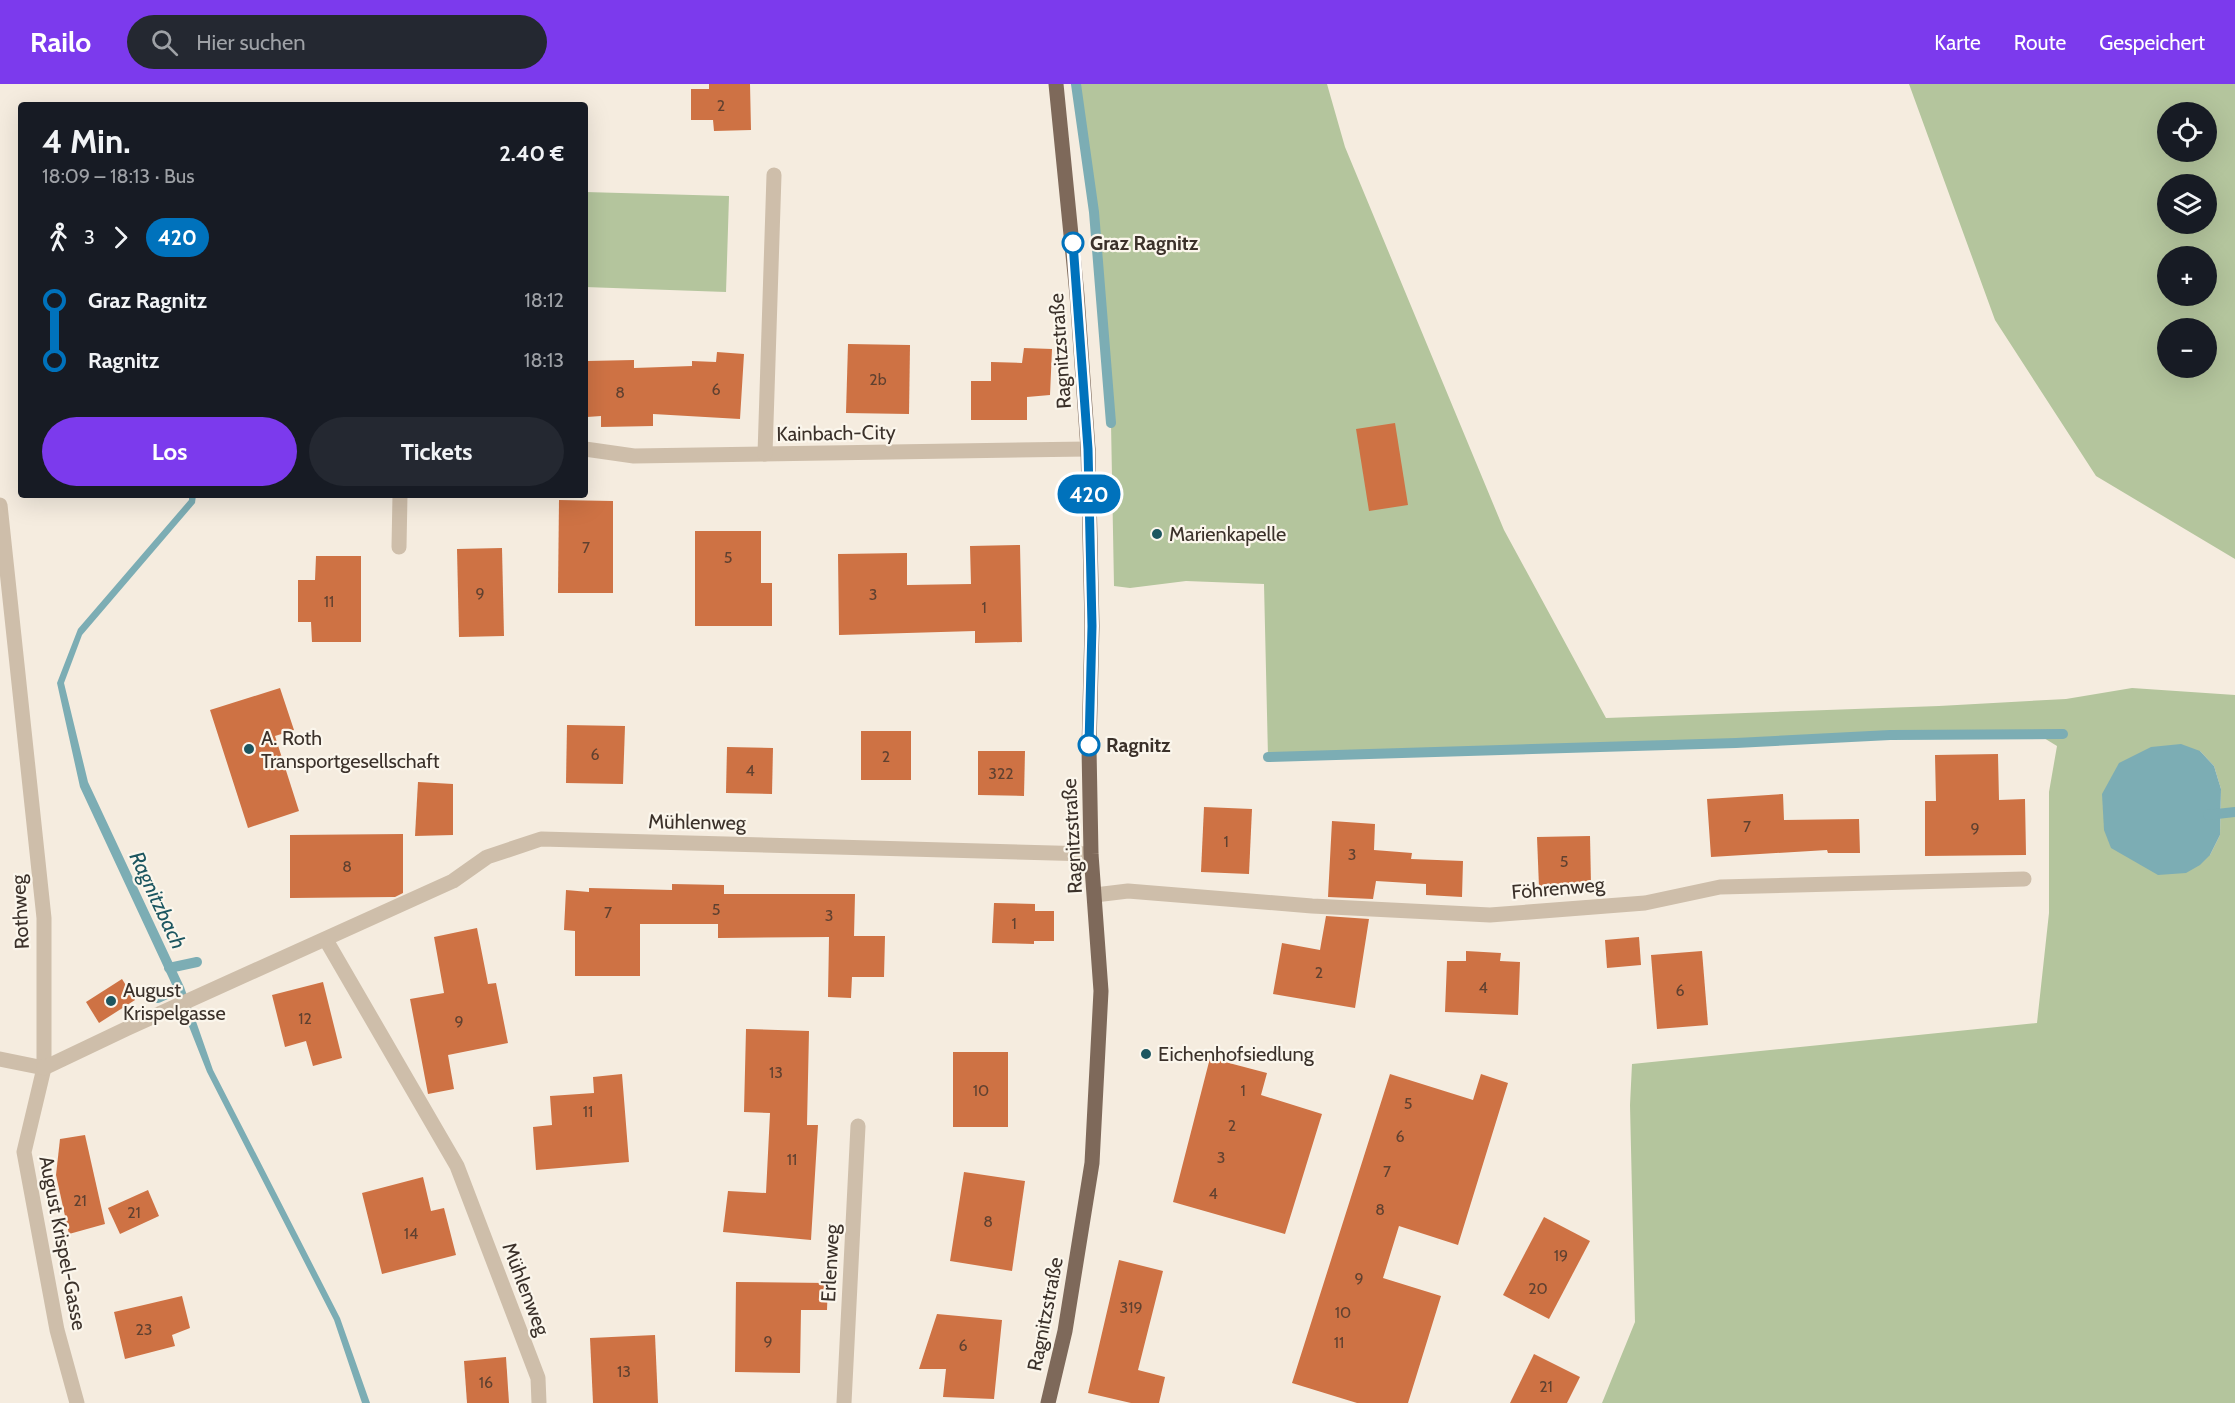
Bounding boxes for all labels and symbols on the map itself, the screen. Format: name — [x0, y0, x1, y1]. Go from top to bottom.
house number: 2 — [717, 96, 725, 115]
place label: Graz Ragnitz — [1090, 231, 1199, 255]
marker: Graz Ragnitz — [1062, 232, 1084, 254]
street label: Ragnitzstraße — [1044, 293, 1076, 409]
house number: 2b — [869, 370, 887, 389]
house number: 6 — [711, 380, 721, 399]
house number: 8 — [615, 383, 625, 402]
street label: Kainbach-City — [776, 420, 896, 446]
line badge: 420 — [1054, 474, 1124, 514]
place label: Marienkapelle — [1169, 522, 1286, 546]
marker: Marienkapelle — [1150, 527, 1164, 541]
house number: 7 — [582, 538, 590, 557]
house number: 5 — [724, 548, 732, 567]
house number: 9 — [475, 584, 485, 603]
house number: 3 — [869, 585, 877, 604]
house number: 11 — [324, 592, 334, 611]
house number: 1 — [981, 598, 987, 617]
place label: A. Roth Transportgesellschaft — [261, 726, 440, 773]
place label: Ragnitz — [1106, 733, 1171, 757]
marker: Ragnitz — [1078, 734, 1100, 756]
marker: A. Roth Transportgesellschaft — [242, 742, 256, 756]
house number: 6 — [590, 745, 600, 764]
house number: 2 — [882, 747, 890, 766]
house number: 4 — [745, 761, 755, 780]
house number: 322 — [988, 764, 1014, 783]
street label: Ragnitzstraße — [1057, 778, 1087, 894]
street label: Mühlenweg — [648, 809, 747, 835]
house number: 7 — [1743, 817, 1751, 836]
house number: 9 — [1970, 819, 1980, 838]
house number: 1 — [1223, 832, 1229, 851]
house number: 3 — [1348, 845, 1356, 864]
water label: Ragnitzbach — [125, 847, 191, 953]
house number: 5 — [1560, 852, 1568, 871]
house number: 8 — [342, 857, 352, 876]
street label: Föhrenweg — [1510, 872, 1607, 904]
street label: Rothweg — [6, 873, 34, 950]
house number: 5 — [712, 900, 720, 919]
house number: 7 — [604, 903, 612, 922]
house number: 3 — [825, 906, 833, 925]
house number: 1 — [1011, 914, 1017, 933]
house number: 2 — [1315, 963, 1323, 982]
place label: August Krispelgasse — [123, 978, 226, 1025]
house number: 4 — [1478, 978, 1488, 997]
house number: 6 — [1675, 981, 1685, 1000]
marker: August Krispelgasse — [104, 994, 118, 1008]
house number: 12 — [298, 1009, 312, 1028]
house number: 9 — [454, 1012, 464, 1031]
place label: Eichenhofsiedlung — [1158, 1042, 1315, 1066]
marker: Eichenhofsiedlung — [1139, 1047, 1153, 1061]
house number: 13 — [769, 1063, 783, 1082]
house number: 10 — [973, 1081, 989, 1100]
house number: 1 — [1240, 1081, 1246, 1100]
house number: 5 — [1404, 1094, 1412, 1113]
house number: 11 — [583, 1102, 593, 1121]
house number: 2 — [1228, 1116, 1236, 1135]
house number: 6 — [1395, 1127, 1405, 1146]
house number: 3 — [1217, 1148, 1225, 1167]
house number: 11 — [787, 1150, 797, 1169]
street label: August Krispel-Gasse — [34, 1154, 92, 1332]
house number: 7 — [1383, 1162, 1391, 1181]
house number: 4 — [1208, 1184, 1218, 1203]
house number: 21 — [73, 1191, 87, 1210]
house number: 8 — [1375, 1200, 1385, 1219]
house number: 21 — [127, 1203, 141, 1222]
house number: 8 — [983, 1212, 993, 1231]
street label: Erlenweg — [816, 1223, 844, 1302]
house number: 14 — [404, 1224, 418, 1243]
street label: Mühlenweg — [497, 1239, 555, 1340]
house number: 19 — [1554, 1246, 1568, 1265]
street label: Ragnitzstraße — [1022, 1255, 1068, 1373]
house number: 9 — [1354, 1269, 1364, 1288]
house number: 20 — [1528, 1279, 1548, 1298]
house number: 319 — [1120, 1298, 1142, 1317]
house number: 10 — [1335, 1303, 1351, 1322]
house number: 23 — [135, 1320, 153, 1339]
house number: 9 — [763, 1332, 773, 1351]
house number: 11 — [1334, 1333, 1344, 1352]
house number: 6 — [958, 1336, 968, 1355]
house number: 13 — [617, 1362, 631, 1381]
house number: 16 — [479, 1373, 493, 1392]
house number: 21 — [1539, 1377, 1553, 1396]

